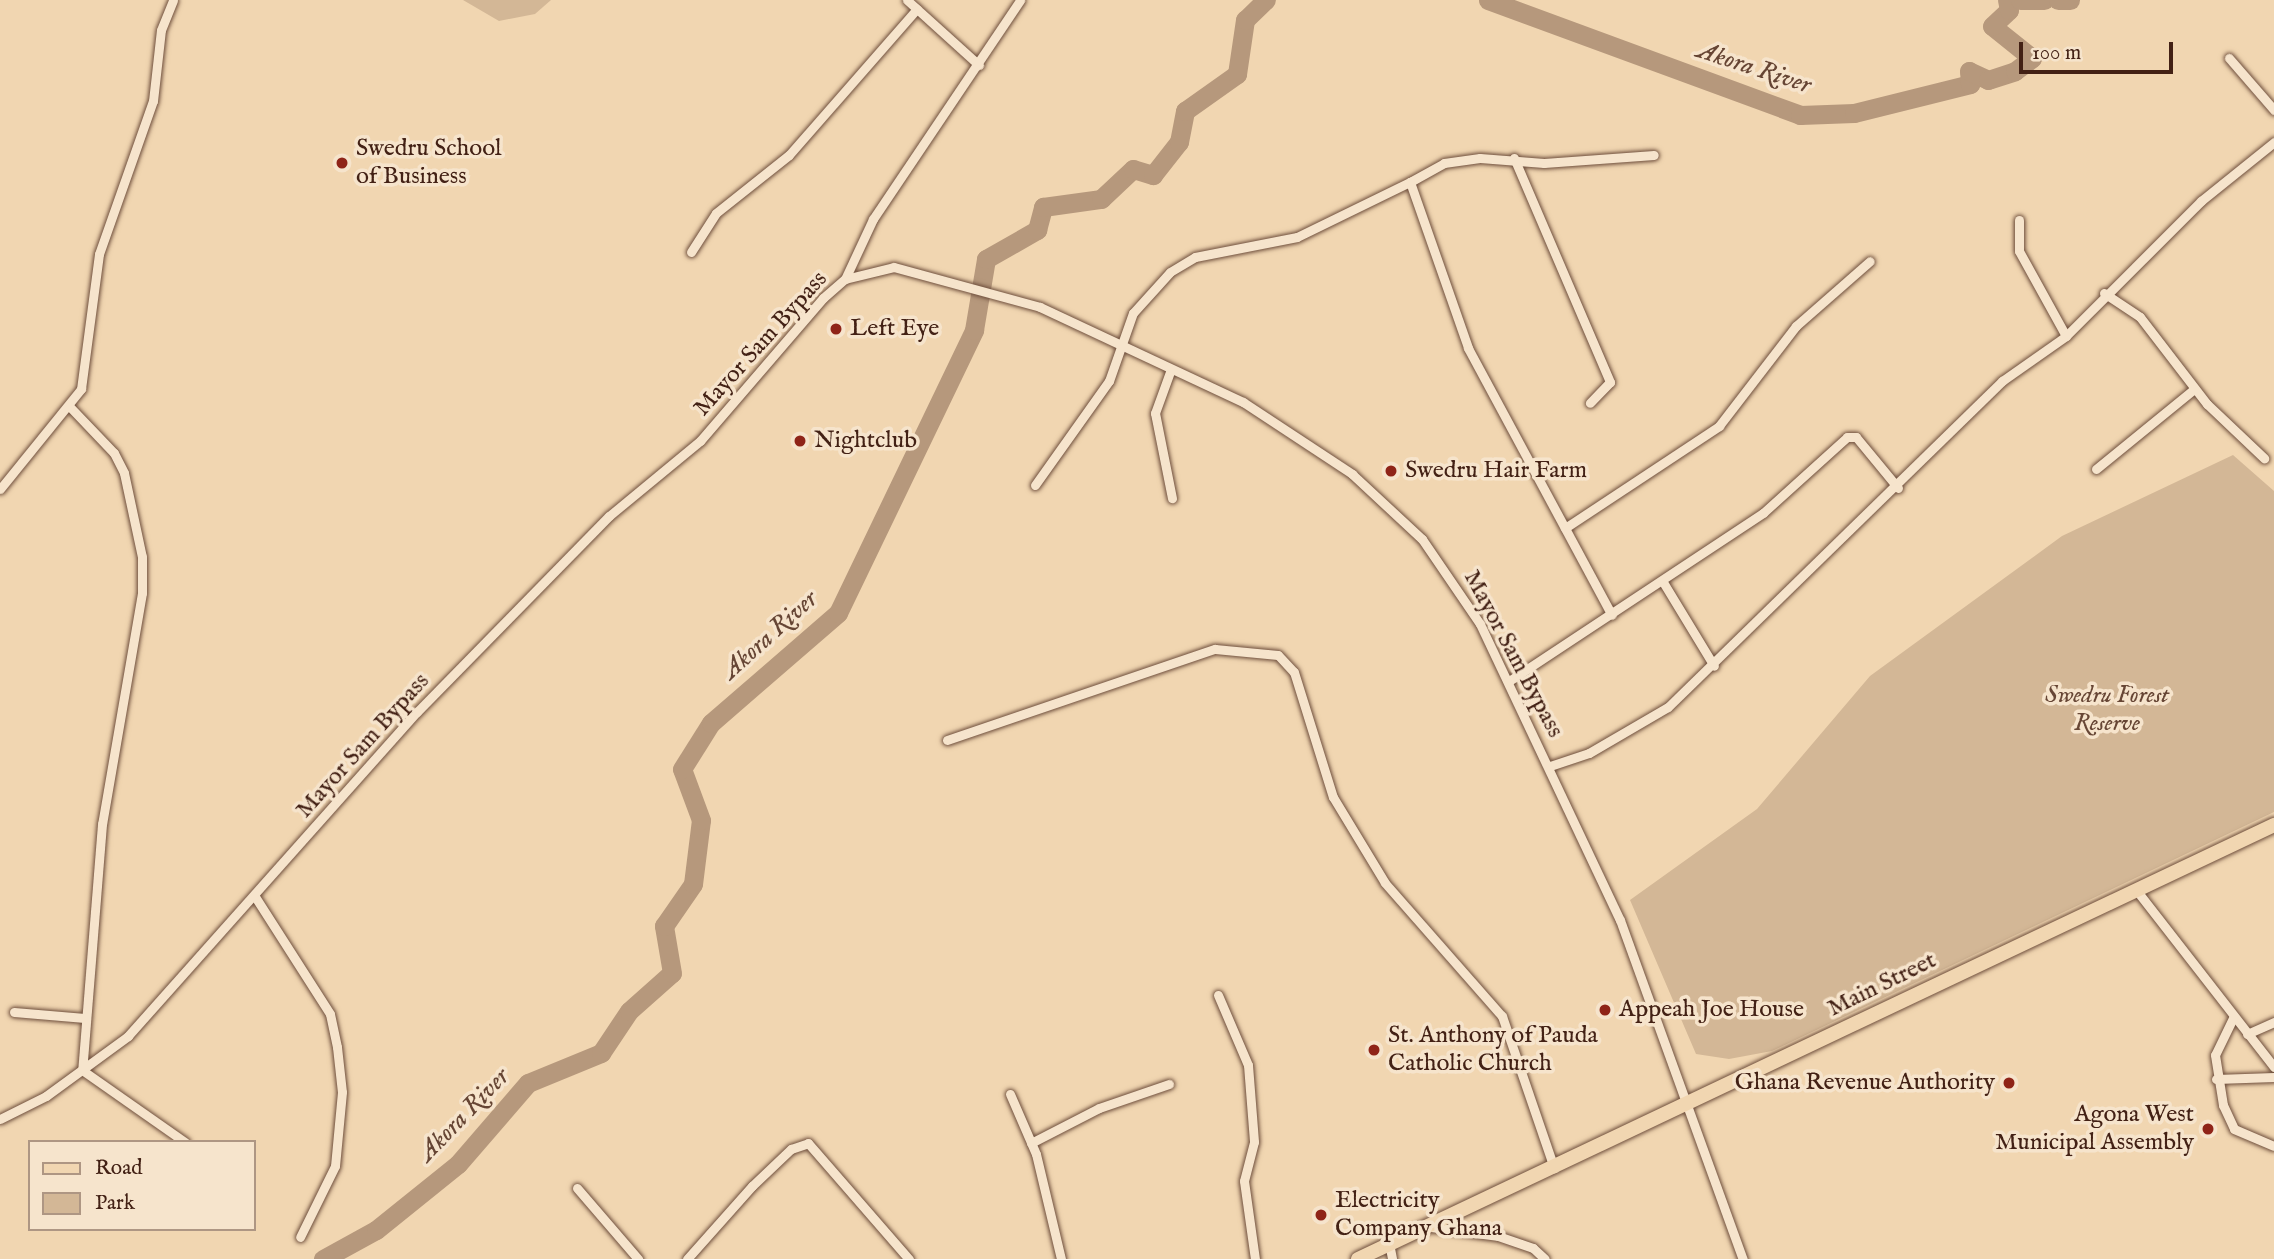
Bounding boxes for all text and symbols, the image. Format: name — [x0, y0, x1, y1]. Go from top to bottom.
scale bar — [2022, 28, 2176, 72]
water label: Akora River — [1693, 35, 1815, 101]
text: 100 m — [2032, 40, 2081, 67]
place label: Swedru School of Business — [356, 135, 502, 191]
marker: Swedru School of Business — [334, 155, 350, 171]
street label: Mayor Sam Bypass — [688, 265, 834, 423]
place label: Left Eye — [850, 315, 939, 343]
marker: Left Eye — [828, 321, 844, 337]
place label: Nightclub — [814, 427, 917, 455]
marker: Nightclub — [792, 433, 808, 449]
place label: Swedru Hair Farm — [1405, 457, 1587, 485]
marker: Swedru Hair Farm — [1383, 463, 1399, 479]
street label: Mayor Sam Bypass — [1457, 565, 1569, 743]
water label: Akora River — [716, 584, 824, 686]
street label: Mayor Sam Bypass — [290, 667, 436, 825]
park label: Swedru Forest Reserve — [2045, 682, 2169, 738]
street label: Main Street — [1823, 946, 1941, 1024]
place label: Appeah Joe House — [1619, 996, 1804, 1024]
marker: Appeah Joe House — [1597, 1002, 1613, 1018]
place label: St. Anthony of Pauda Catholic Church — [1388, 1022, 1598, 1078]
marker: St. Anthony of Pauda Catholic Church — [1366, 1042, 1382, 1058]
water label: Akora River — [412, 1062, 516, 1168]
place label: Ghana Revenue Authority — [1735, 1069, 1995, 1097]
marker: Ghana Revenue Authority — [2001, 1075, 2017, 1091]
place label: Agona West Municipal Assembly — [1995, 1101, 2194, 1157]
marker: Agona West Municipal Assembly — [2200, 1121, 2216, 1137]
legend — [28, 1140, 256, 1231]
text: Road — [95, 1155, 142, 1182]
place label: Electricity Company Ghana — [1335, 1187, 1502, 1243]
text: Park — [95, 1190, 135, 1217]
marker: Electricity Company Ghana — [1313, 1207, 1329, 1223]

